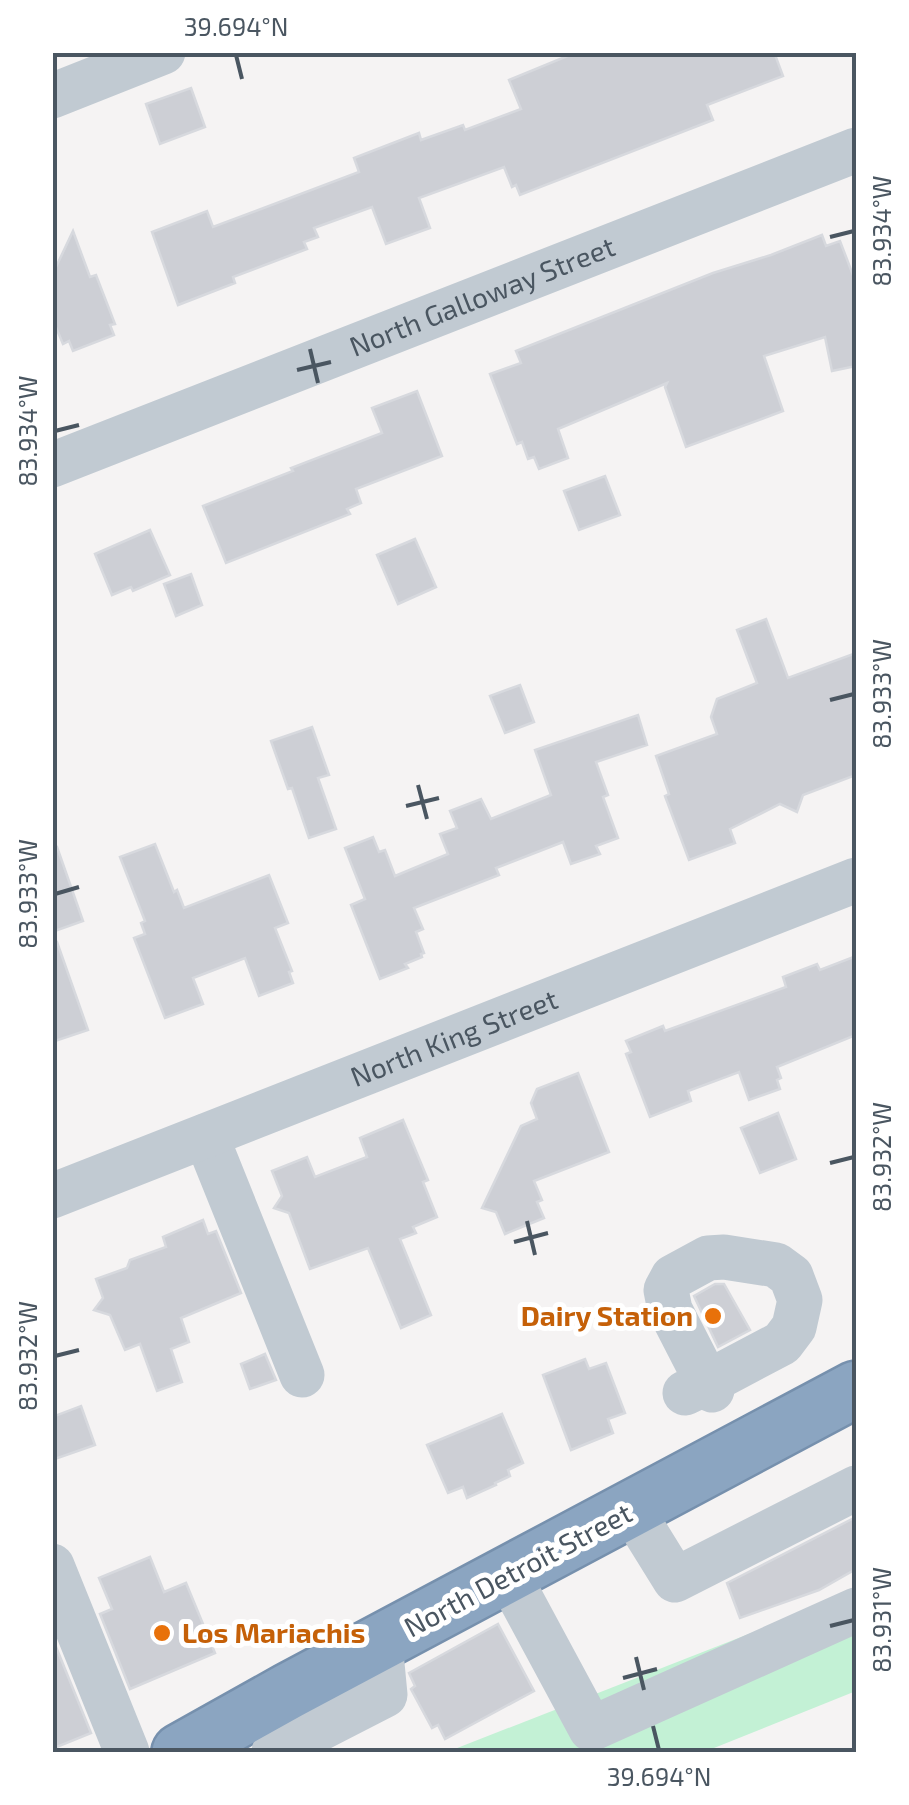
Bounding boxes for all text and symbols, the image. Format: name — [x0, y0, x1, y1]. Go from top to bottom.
text: 39.694°N — [184, 11, 288, 41]
text: 83.934°W — [866, 175, 896, 287]
street label: North Galloway Street — [344, 228, 619, 363]
text: 83.934°W — [12, 375, 42, 487]
text: 83.933°W — [866, 639, 896, 749]
text: 83.933°W — [12, 839, 42, 949]
street label: North King Street — [345, 981, 562, 1093]
text: 83.932°W — [866, 1102, 896, 1212]
place label: Dairy Station — [521, 1298, 693, 1332]
text: 83.932°W — [12, 1301, 42, 1411]
marker: Dairy Station — [702, 1305, 724, 1327]
street label: North Detroit Street — [398, 1495, 637, 1643]
text: 83.931°W — [866, 1567, 896, 1673]
place label: Los Mariachis — [182, 1615, 365, 1649]
marker: Los Mariachis — [151, 1622, 173, 1644]
text: 39.694°N — [607, 1761, 711, 1791]

